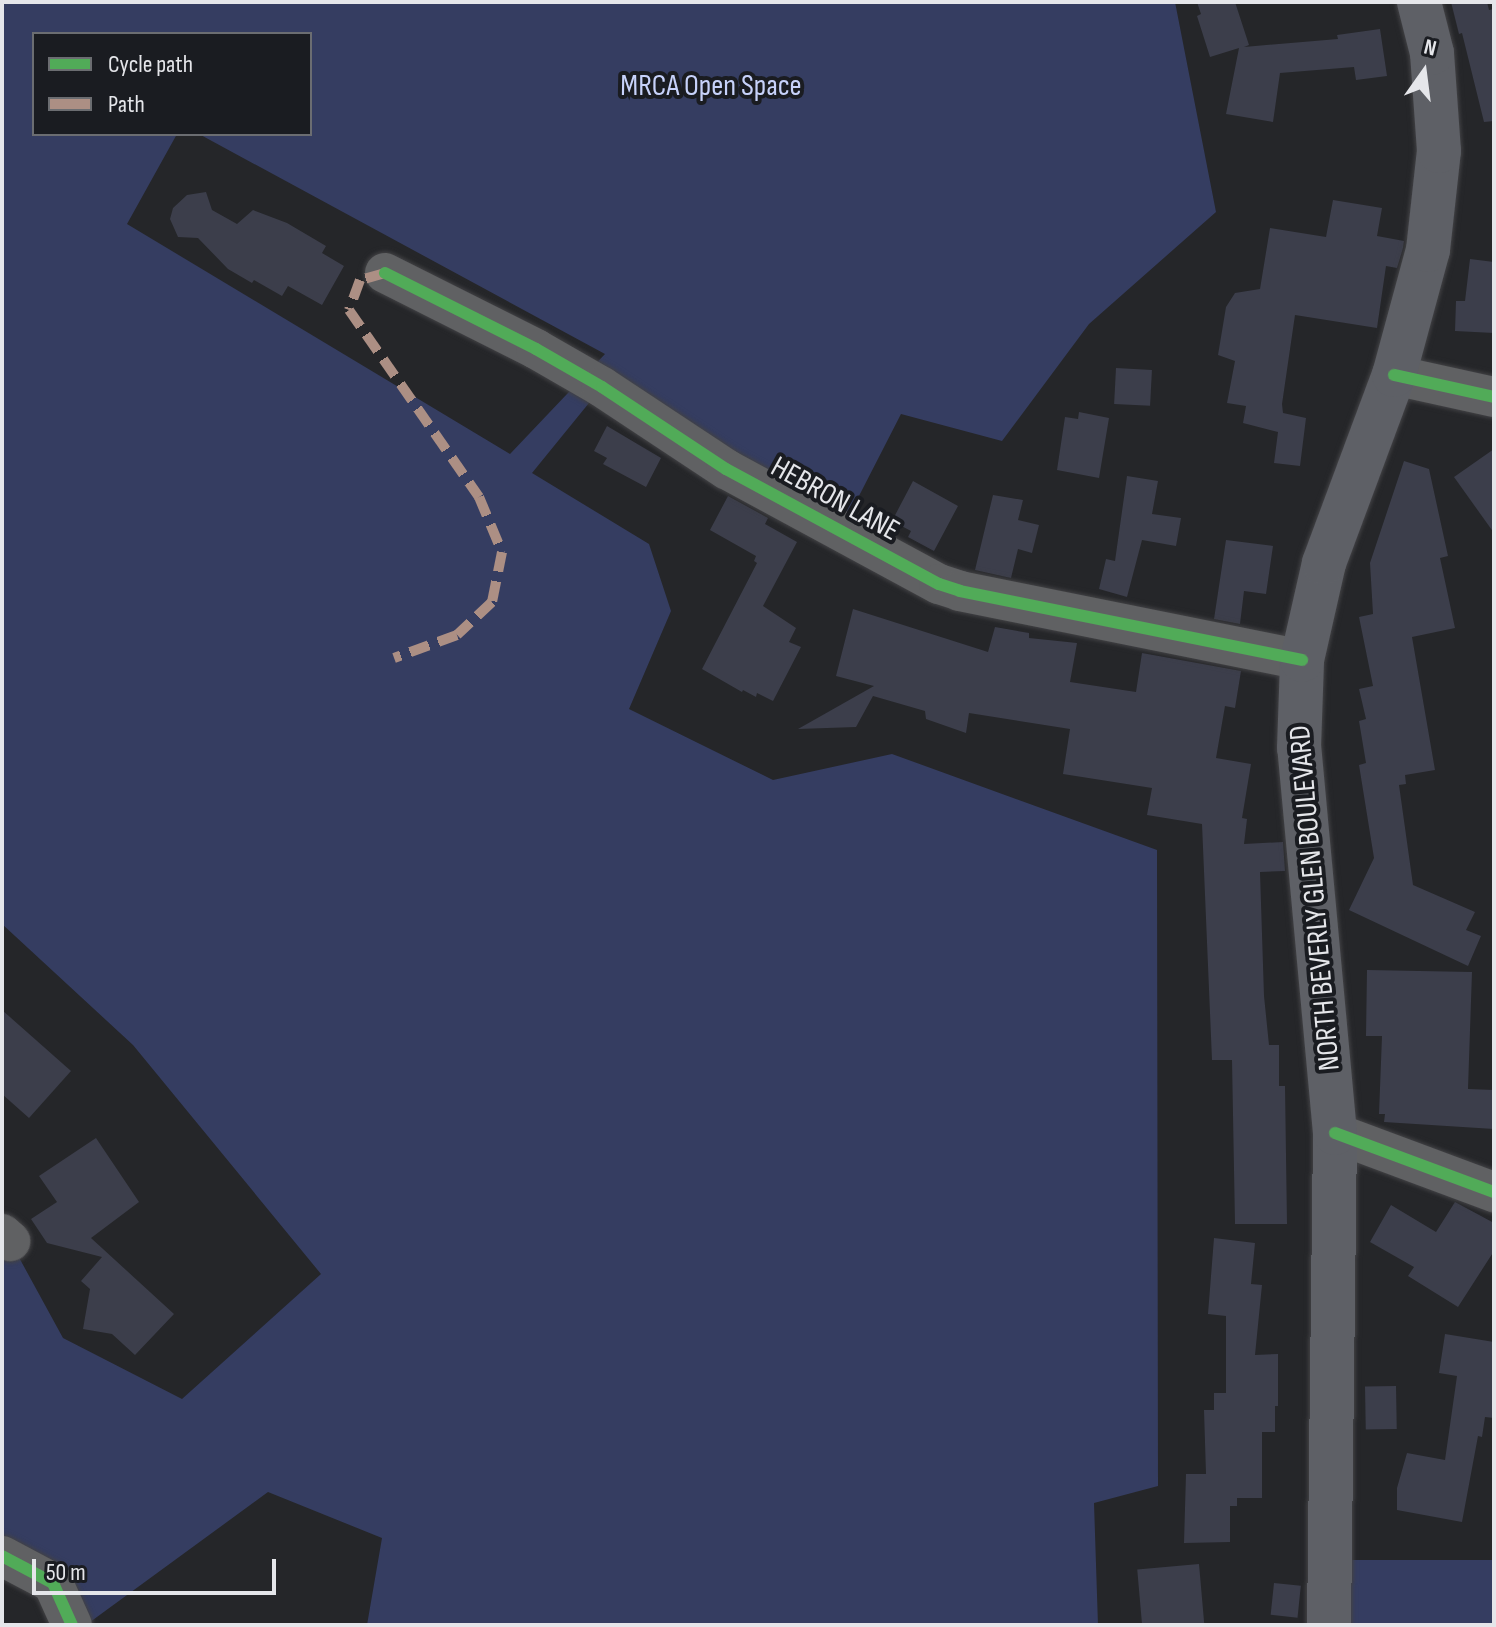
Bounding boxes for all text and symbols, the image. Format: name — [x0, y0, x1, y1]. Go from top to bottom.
legend — [32, 32, 312, 136]
north arrow — [1384, 32, 1464, 112]
text: N — [1421, 34, 1439, 63]
text: Cycle path — [108, 50, 193, 79]
park label: MRCA Open Space — [620, 68, 802, 104]
text: Path — [108, 90, 145, 119]
street label: HEBRON LANE — [764, 449, 906, 549]
street label: NORTH BEVERLY GLEN BOULEVARD — [1282, 724, 1348, 1072]
scale bar — [36, 1543, 280, 1593]
text: 50 m — [46, 1558, 86, 1587]

